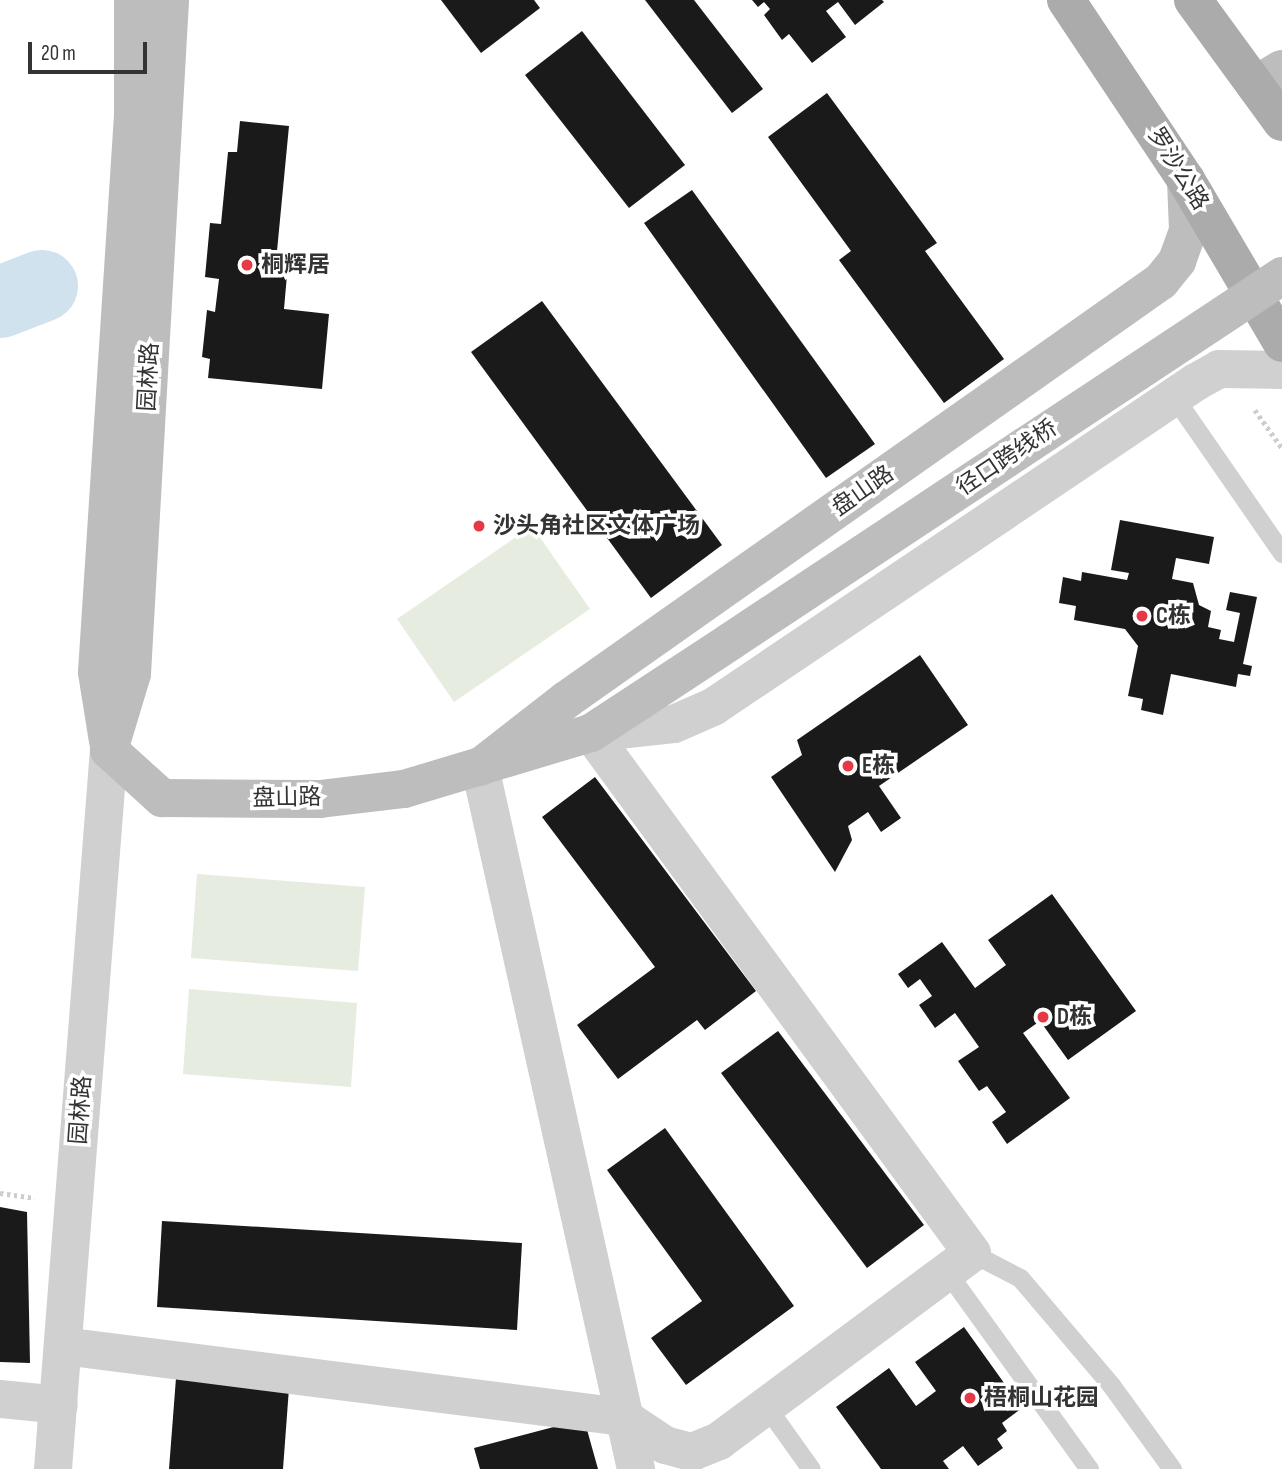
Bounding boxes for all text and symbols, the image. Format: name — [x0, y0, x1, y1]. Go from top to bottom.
scale bar — [32, 28, 150, 72]
text: 20 m — [41, 41, 76, 66]
street label: 罗沙公路 — [1142, 123, 1214, 215]
place label: 桐辉居 — [261, 251, 330, 279]
marker: 桐辉居 — [239, 257, 255, 273]
street label: 园林路 — [133, 342, 165, 412]
street label: 径口跨线桥 — [952, 414, 1062, 502]
street label: 盘山路 — [827, 460, 899, 522]
place label: 沙头角社区文体广场 — [493, 512, 700, 540]
marker: 沙头角社区文体广场 — [471, 518, 487, 534]
place label: C栋 — [1156, 602, 1191, 630]
marker: C栋 — [1134, 608, 1150, 624]
place label: E栋 — [862, 752, 895, 780]
marker: E栋 — [840, 758, 856, 774]
street label: 盘山路 — [252, 784, 322, 812]
place label: D栋 — [1057, 1003, 1092, 1031]
marker: D栋 — [1035, 1009, 1051, 1025]
street label: 园林路 — [65, 1075, 97, 1145]
place label: 梧桐山花园 — [984, 1384, 1099, 1412]
marker: 梧桐山花园 — [962, 1390, 978, 1406]

